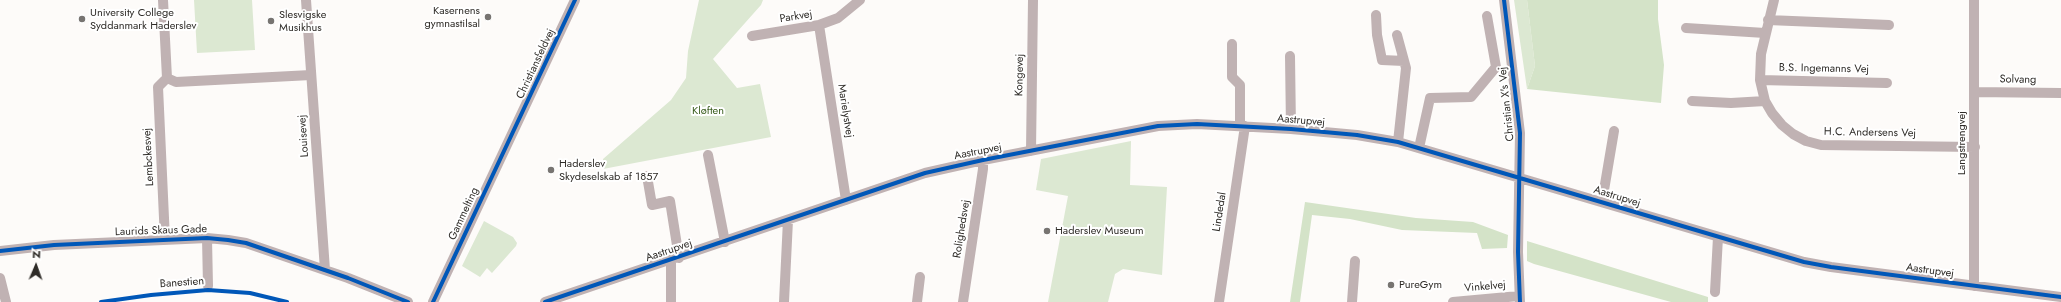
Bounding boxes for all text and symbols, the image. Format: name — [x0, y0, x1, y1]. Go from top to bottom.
place label: Kasernens gymnastilsal — [425, 4, 480, 30]
place label: University College Syddanmark Haderslev — [90, 6, 196, 32]
place label: Slesvigske Musikhus — [279, 8, 326, 34]
street label: Parkvej — [779, 8, 813, 26]
marker: Kasernens gymnastilsal — [483, 12, 493, 22]
marker: University College Syddanmark Haderslev — [77, 14, 87, 24]
marker: Slesvigske Musikhus — [266, 16, 276, 26]
street label: Christiansfeldvej — [514, 27, 558, 101]
street label: Kongevej — [1013, 54, 1027, 96]
street label: B.S. Ingemanns Vej — [1779, 62, 1869, 76]
street label: Christian X's Vej — [1497, 66, 1517, 142]
street label: Solvang — [2000, 73, 2036, 87]
street label: Marielystvej — [834, 83, 856, 139]
park label: Kløften — [692, 104, 724, 118]
street label: Langstrengvej — [1955, 111, 1969, 175]
street label: Aastrupvej — [1276, 112, 1326, 130]
street label: Louisevej — [296, 114, 312, 158]
street label: H.C. Andersens Vej — [1824, 126, 1916, 140]
street label: Lembckesvej — [141, 127, 157, 187]
street label: Aastrupvej — [953, 141, 1003, 163]
place label: Haderslev Skydeselskab af 1857 — [559, 157, 658, 183]
marker: Haderslev Skydeselskab af 1857 — [546, 165, 556, 175]
street label: Aastrupvej — [1592, 184, 1642, 210]
street label: Gammelting — [446, 186, 482, 242]
street label: Lindedal — [1210, 191, 1230, 233]
street label: Rolighedsvej — [951, 199, 973, 259]
street label: Laurids Skaus Gade — [115, 223, 207, 239]
place label: Haderslev Museum — [1055, 224, 1144, 238]
marker: Haderslev Museum — [1042, 226, 1052, 236]
street label: Aastrupvej — [644, 237, 694, 265]
north arrow — [16, 246, 56, 286]
text: N — [32, 246, 41, 262]
street label: Aastrupvej — [1905, 261, 1955, 281]
street label: Banestien — [159, 275, 205, 291]
place label: PureGym — [1399, 278, 1442, 292]
street label: Vinkelvej — [1464, 279, 1506, 295]
marker: PureGym — [1386, 280, 1396, 290]

